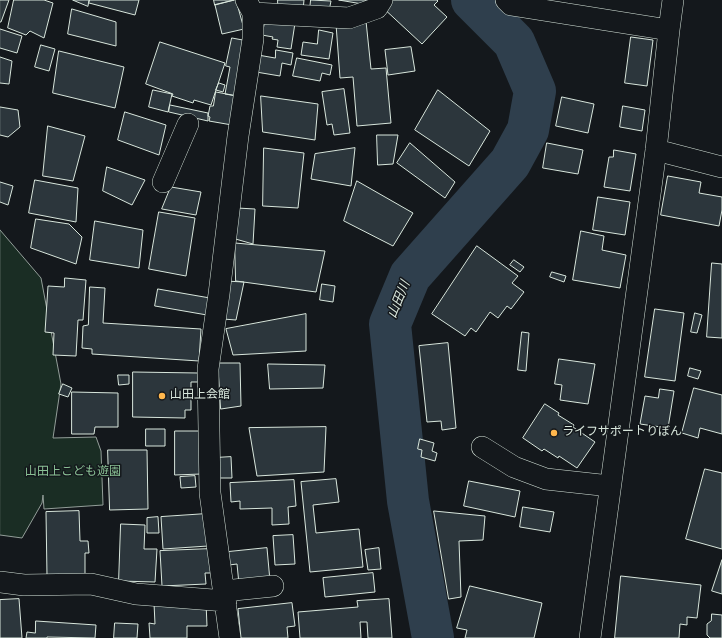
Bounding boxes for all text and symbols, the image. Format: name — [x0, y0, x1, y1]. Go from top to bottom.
water label: 山田川 — [385, 279, 415, 321]
place label: 山田上会館 — [170, 389, 230, 403]
marker: 山田上会館 — [157, 391, 167, 401]
place label: ライフサポートりぼん — [562, 426, 682, 440]
marker: ライフサポートりぼん — [549, 428, 559, 438]
park label: 山田上こども遊園 — [25, 466, 121, 480]

